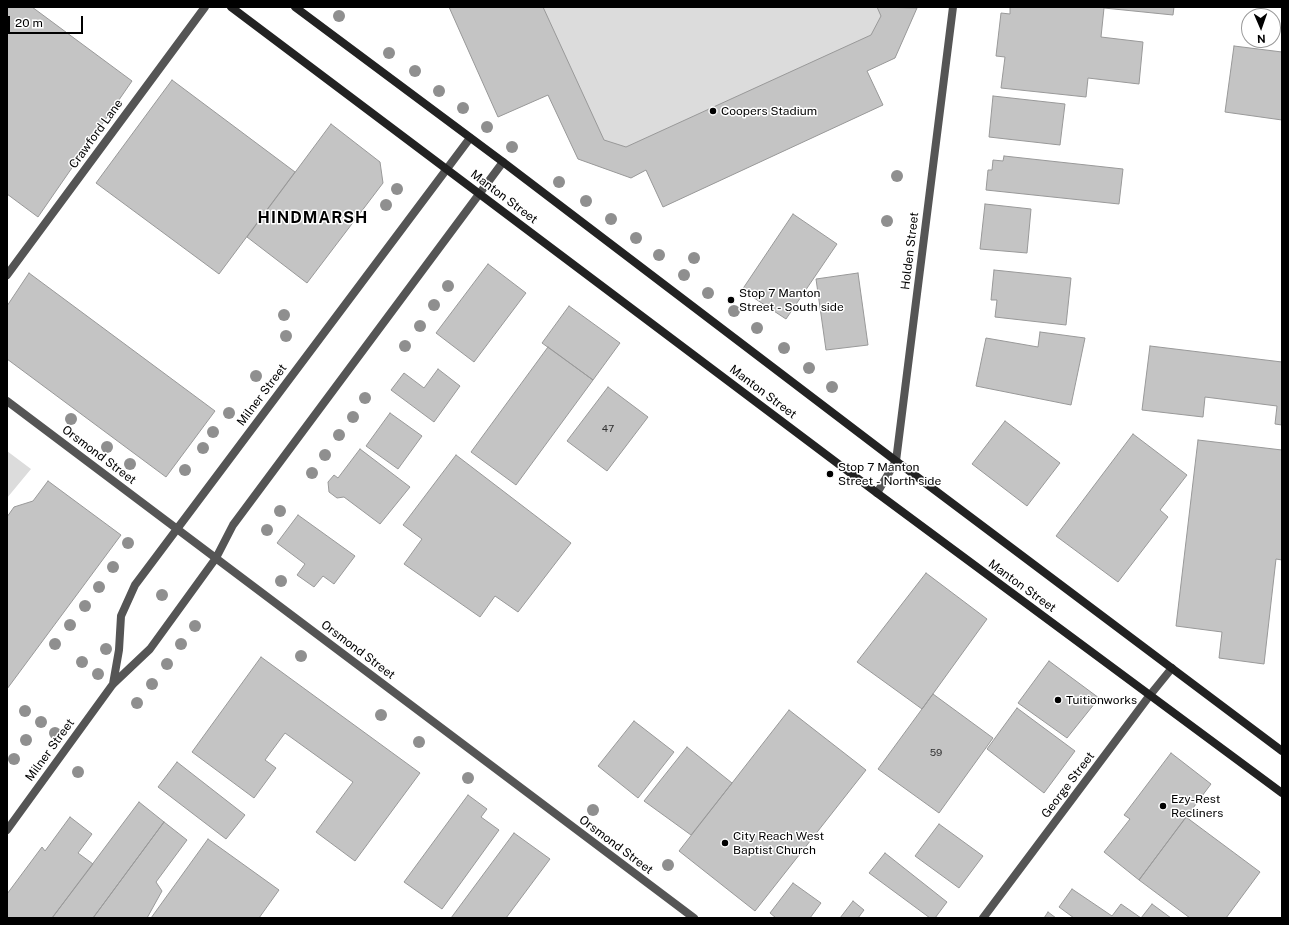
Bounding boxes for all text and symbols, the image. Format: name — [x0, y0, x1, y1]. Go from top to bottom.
scale bar — [10, 8, 85, 34]
north arrow — [1241, 8, 1281, 48]
text: 20 m — [15, 16, 43, 30]
text: N — [1257, 33, 1266, 45]
street label: Crawford Lane — [66, 97, 126, 171]
place label: Coopers Stadium — [721, 104, 817, 118]
marker: Coopers Stadium — [708, 106, 718, 116]
street label: Manton Street — [468, 167, 540, 227]
district label: HINDMARSH — [258, 208, 368, 228]
street label: Holden Street — [898, 211, 922, 291]
place label: Stop 7 Manton Street - South side — [739, 286, 844, 314]
marker: Stop 7 Manton Street - South side — [726, 295, 736, 305]
street label: Milner Street — [234, 361, 290, 429]
street label: Manton Street — [727, 362, 799, 422]
street label: Orsmond Street — [59, 423, 139, 487]
house number: 47 — [602, 423, 614, 435]
place label: Stop 7 Manton Street - North side — [838, 460, 941, 488]
marker: Stop 7 Manton Street - North side — [825, 469, 835, 479]
street label: Manton Street — [985, 557, 1059, 615]
street label: Orsmond Street — [318, 618, 398, 682]
place label: Tuitionworks — [1066, 693, 1137, 707]
marker: Tuitionworks — [1053, 695, 1063, 705]
street label: Milner Street — [23, 716, 77, 784]
house number: 59 — [930, 747, 942, 759]
street label: George Street — [1039, 749, 1097, 821]
place label: Ezy-Rest Recliners — [1171, 792, 1223, 820]
marker: Ezy-Rest Recliners — [1158, 801, 1168, 811]
street label: Orsmond Street — [576, 813, 656, 877]
place label: City Reach West Baptist Church — [733, 829, 824, 857]
marker: City Reach West Baptist Church — [720, 838, 730, 848]

